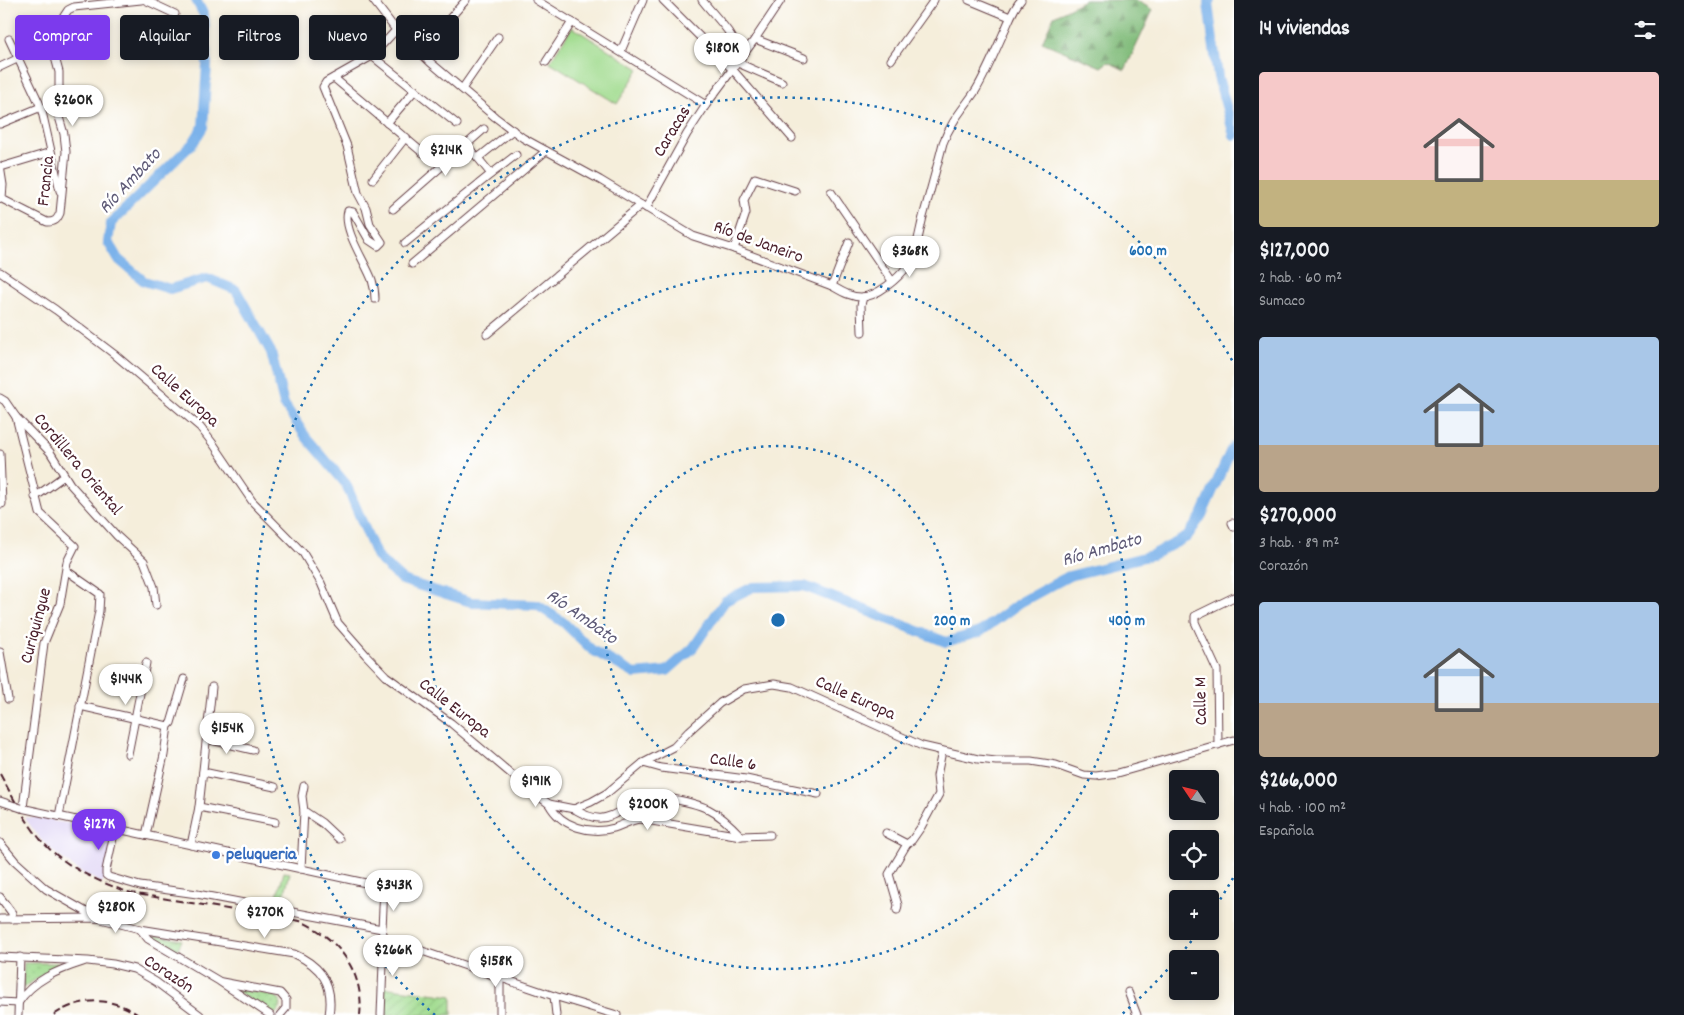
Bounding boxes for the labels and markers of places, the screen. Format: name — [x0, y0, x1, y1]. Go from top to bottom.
pin: $180K — [687, 32, 757, 75]
pin: $260K — [38, 84, 108, 127]
pin: $214K — [411, 134, 481, 177]
pin: $368K — [875, 236, 945, 278]
centre of rings — [769, 611, 787, 629]
pin: $144K — [91, 664, 161, 706]
pin: $154K — [192, 712, 262, 755]
pin: $191K — [501, 766, 571, 808]
pin: $200K — [613, 788, 683, 831]
pin: $127K — [64, 808, 134, 851]
place label: peluqueria — [226, 843, 297, 868]
marker: peluqueria — [210, 849, 222, 861]
pin: $343K — [359, 870, 429, 912]
pin: $280K — [81, 892, 151, 934]
pin: $270K — [230, 896, 300, 939]
pin: $266K — [358, 934, 428, 977]
pin: $158K — [461, 946, 531, 988]

